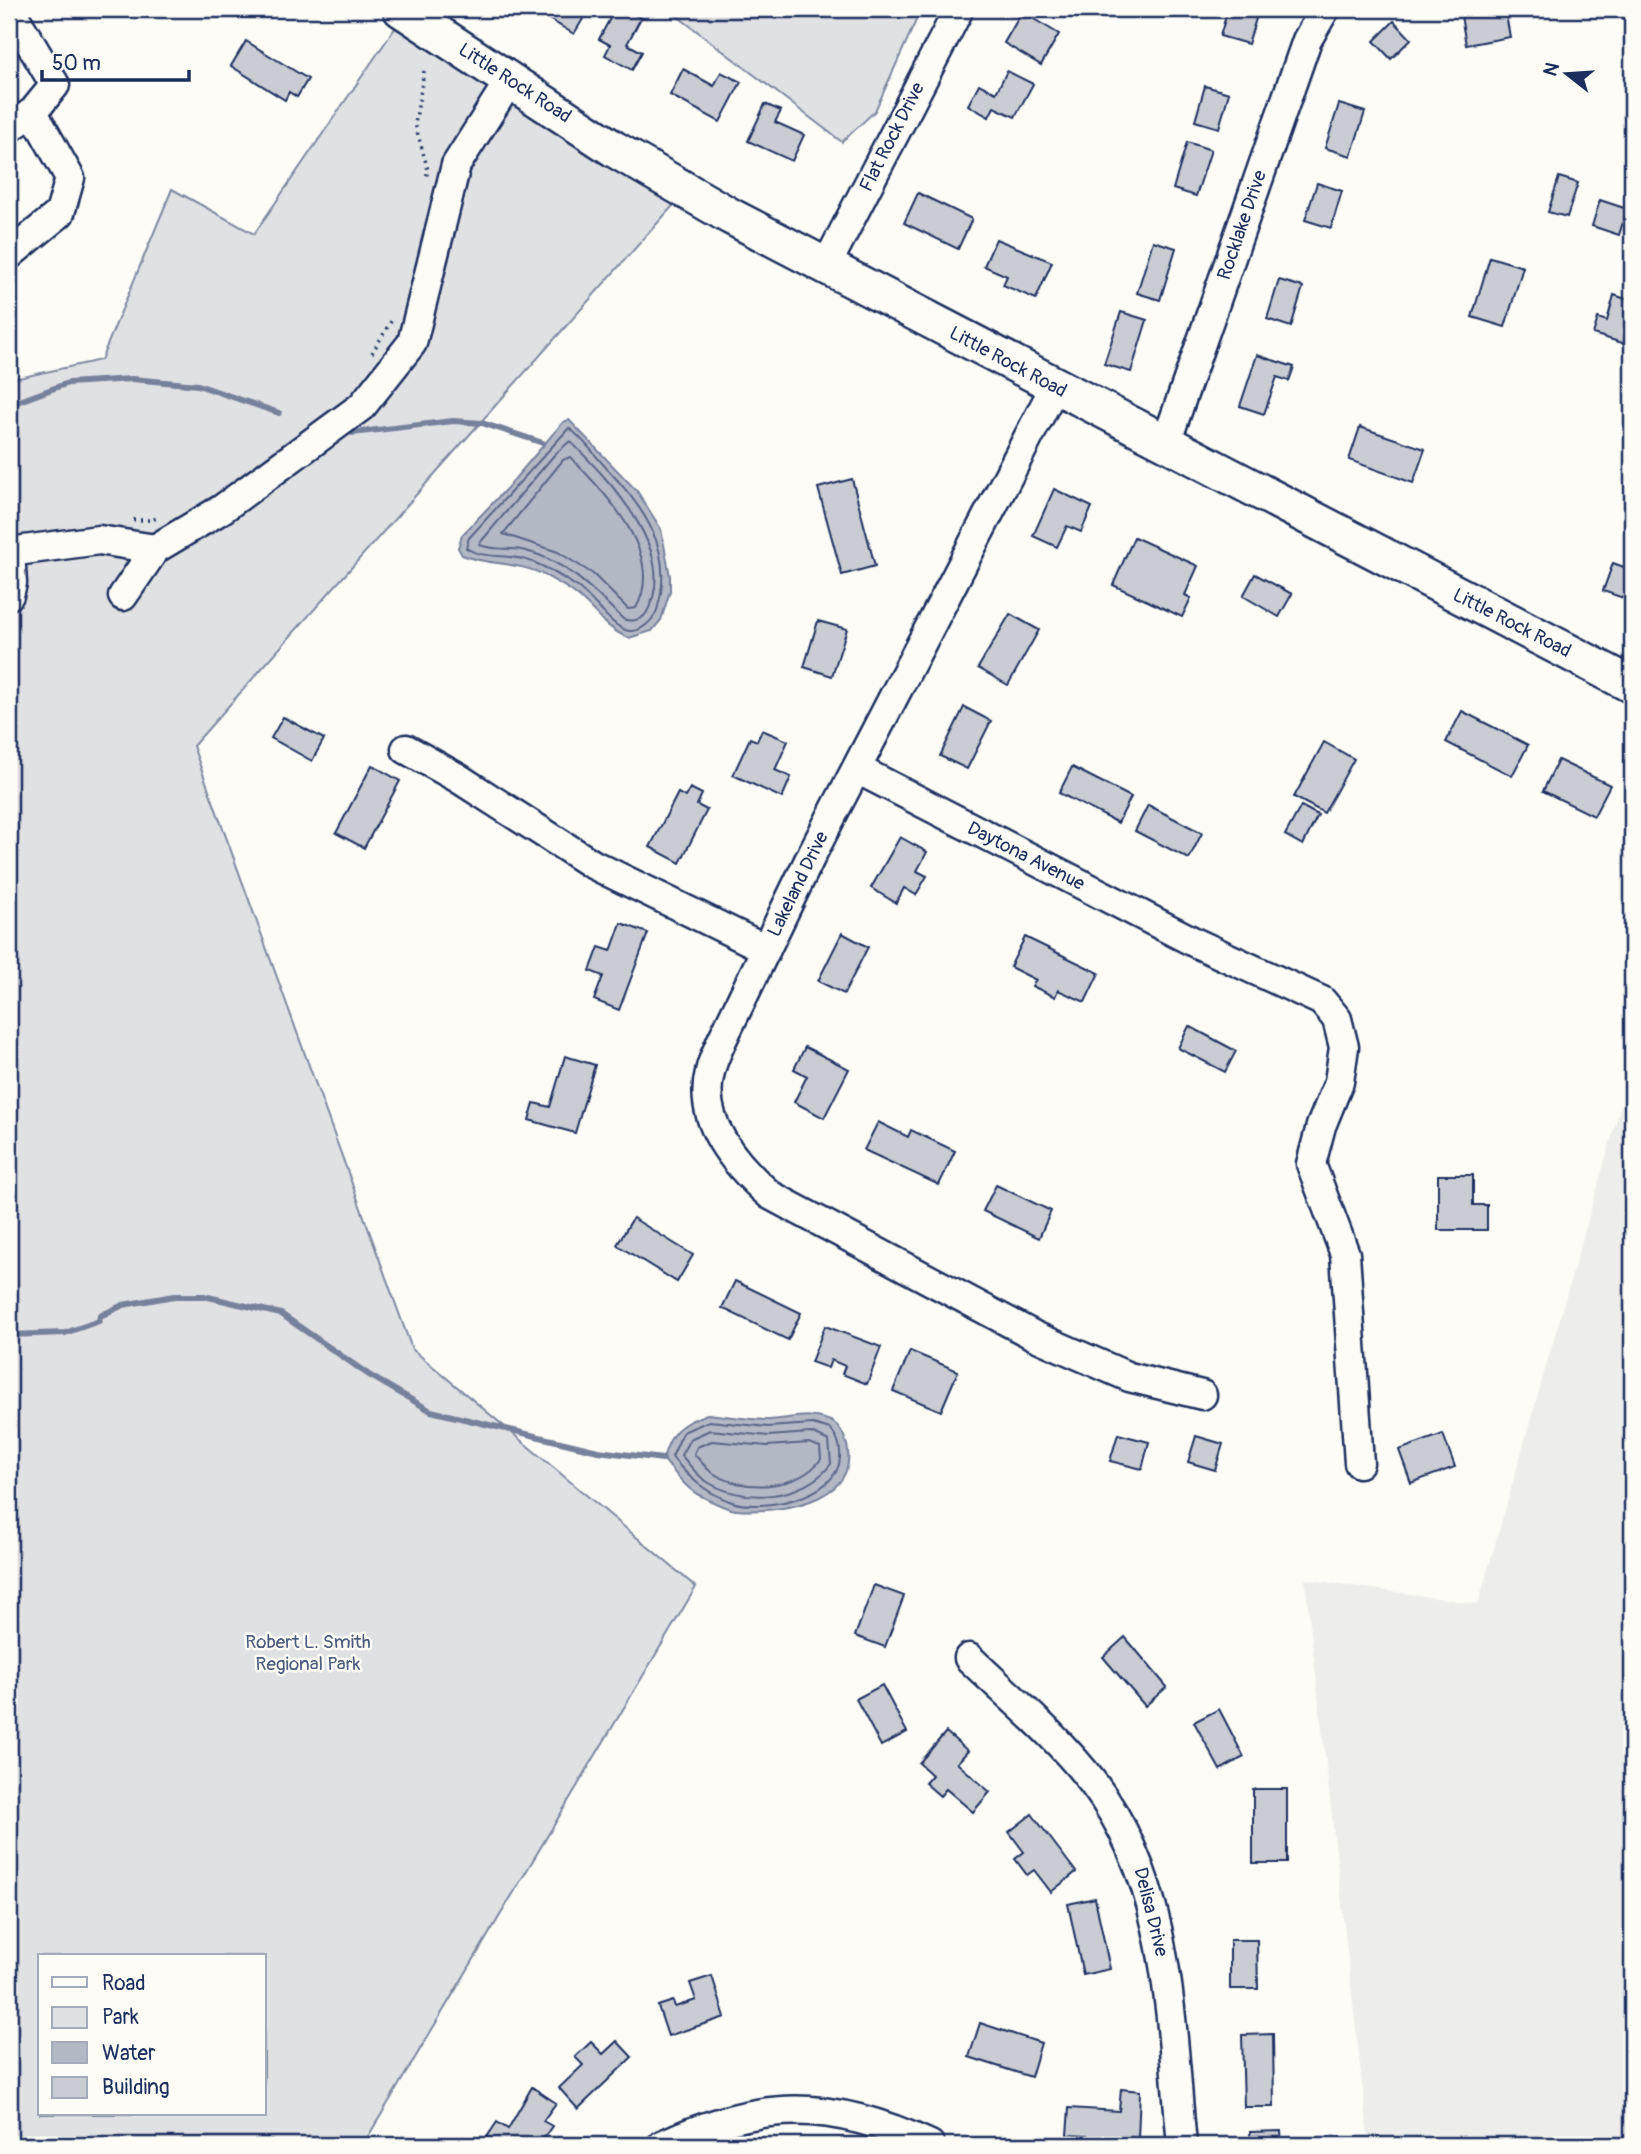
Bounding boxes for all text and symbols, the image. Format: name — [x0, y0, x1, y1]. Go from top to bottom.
scale bar — [42, 38, 189, 82]
street label: Little Rock Road — [454, 38, 576, 128]
north arrow — [1532, 38, 1602, 108]
text: 50 m — [52, 50, 101, 77]
text: N — [1538, 60, 1565, 79]
street label: Flat Rock Drive — [854, 78, 930, 196]
street label: Rocklake Drive — [1212, 167, 1272, 283]
street label: Little Rock Road — [945, 321, 1071, 403]
street label: Little Rock Road — [1449, 583, 1575, 663]
street label: Daytona Avenue — [963, 816, 1089, 896]
street label: Lakeland Drive — [762, 827, 834, 941]
park label: Robert L. Smith Regional Park — [245, 1630, 371, 1676]
street label: Delisa Drive — [1128, 1865, 1174, 1960]
legend — [38, 1954, 266, 2116]
text: Road — [102, 1970, 146, 1997]
text: Park — [102, 2004, 139, 2031]
text: Water — [102, 2040, 156, 2067]
text: Building — [102, 2074, 169, 2101]

